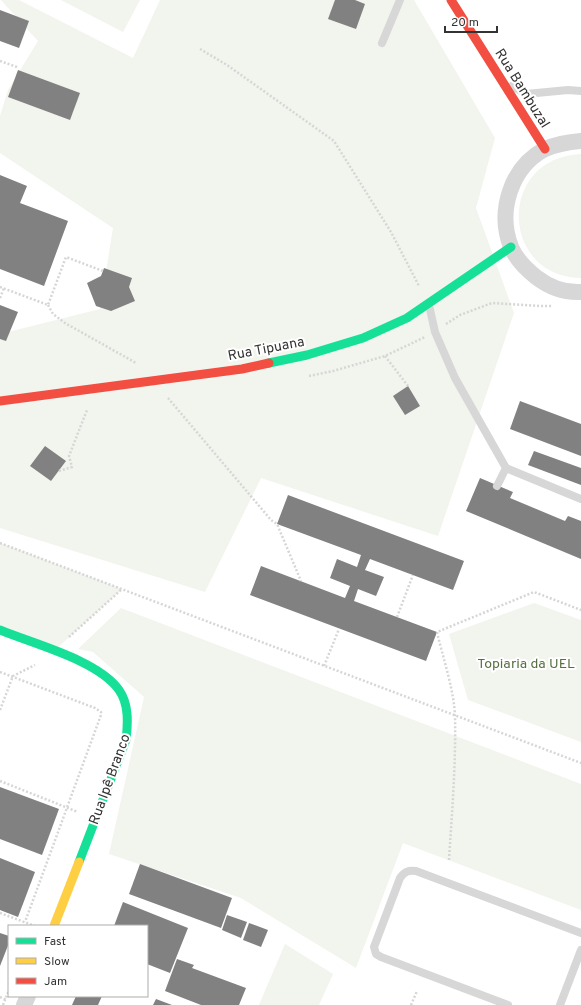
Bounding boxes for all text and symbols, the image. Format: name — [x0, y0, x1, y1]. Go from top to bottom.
scale bar — [445, 8, 497, 34]
text: 20 m — [451, 15, 479, 31]
street label: Rua Bambuzal — [491, 46, 553, 132]
street label: Rua Tipuana — [227, 334, 306, 365]
park label: Topiaria da UEL — [477, 656, 575, 673]
street label: Rua Ipê Branco — [86, 732, 135, 827]
legend — [8, 925, 148, 997]
text: Fast — [44, 934, 66, 950]
text: Slow — [44, 954, 70, 970]
text: Jam — [44, 974, 67, 990]

